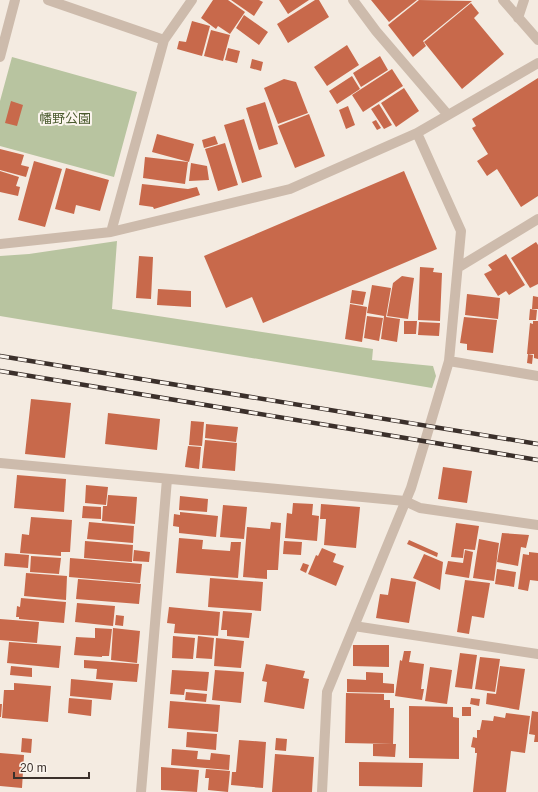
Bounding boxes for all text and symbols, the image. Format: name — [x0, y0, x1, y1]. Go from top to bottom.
park label: 幡野公園 — [39, 111, 91, 126]
scale bar — [14, 754, 89, 780]
text: 20 m — [20, 761, 47, 775]

